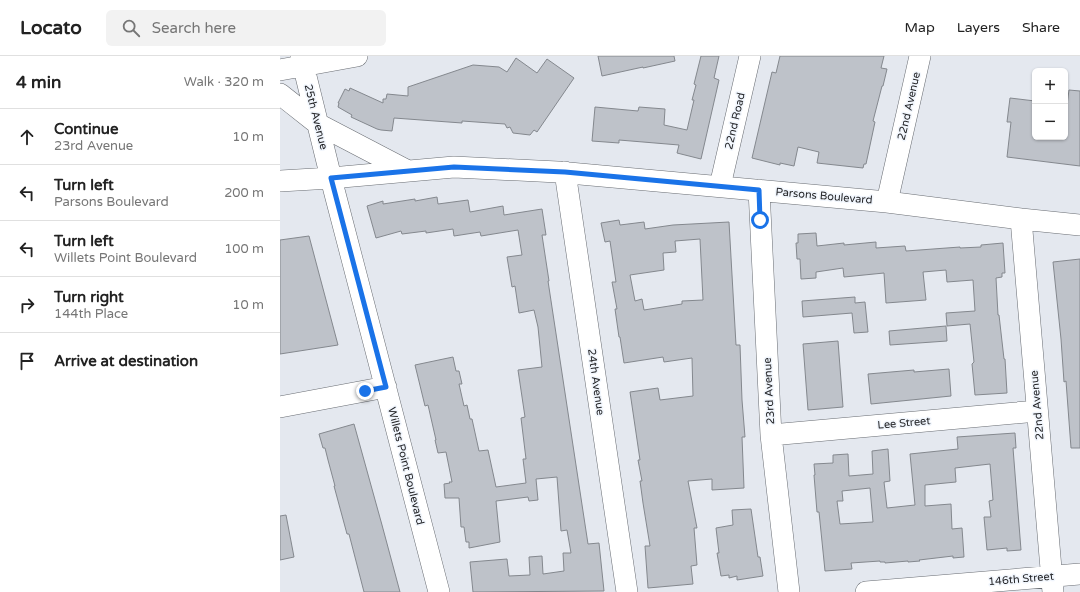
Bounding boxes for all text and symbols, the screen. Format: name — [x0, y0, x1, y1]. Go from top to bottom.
search box — [106, 10, 386, 46]
text: Locato — [20, 17, 82, 39]
icon: search — [120, 17, 142, 39]
text: Search here — [152, 19, 236, 37]
text: Map — [905, 19, 935, 36]
text: Layers — [957, 19, 1000, 36]
text: Share — [1022, 19, 1060, 36]
map controls — [1032, 68, 1068, 140]
button: + — [1032, 68, 1068, 104]
street label: 22nd Avenue — [895, 71, 923, 141]
text: 4 min — [16, 72, 61, 93]
text: Walk · 320 m — [184, 74, 264, 90]
street label: 25th Avenue — [302, 83, 330, 151]
street label: 22nd Road — [722, 91, 748, 151]
button: − — [1032, 104, 1068, 140]
text: Continue — [54, 120, 118, 138]
icon: ahead — [16, 126, 38, 148]
text: 10 m — [232, 129, 264, 145]
text: 23rd Avenue — [54, 138, 133, 154]
text: Turn left — [54, 176, 114, 194]
icon: left — [16, 182, 38, 204]
text: 200 m — [224, 185, 264, 201]
street label: Parsons Boulevard — [775, 185, 873, 207]
text: Parsons Boulevard — [54, 194, 169, 210]
route start — [751, 211, 769, 229]
text: Turn left — [54, 232, 114, 250]
icon: left — [16, 238, 38, 260]
text: 100 m — [224, 241, 264, 257]
text: Willets Point Boulevard — [54, 250, 197, 266]
text: Turn right — [54, 288, 124, 306]
icon: right — [16, 294, 38, 316]
text: 10 m — [232, 297, 264, 313]
text: 144th Place — [54, 306, 128, 322]
street label: 24th Avenue — [585, 348, 607, 416]
icon: arrive — [16, 350, 38, 372]
text: Arrive at destination — [54, 352, 198, 370]
street label: 23rd Avenue — [761, 357, 777, 425]
street label: 22nd Avenue — [1027, 370, 1047, 440]
route end — [356, 382, 374, 400]
street label: Willets Point Boulevard — [385, 406, 427, 526]
street label: Lee Street — [877, 414, 931, 432]
street label: 146th Street — [988, 570, 1054, 588]

